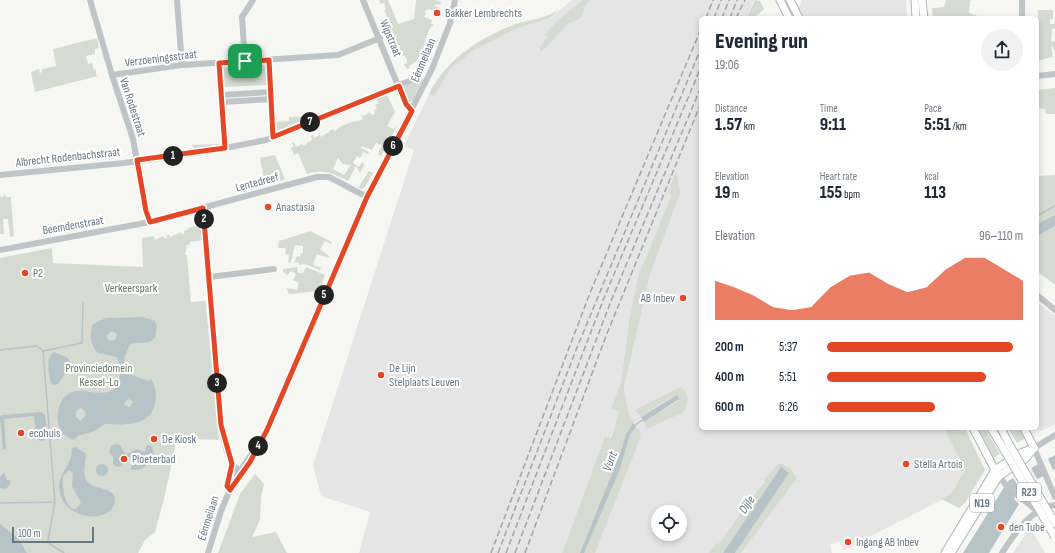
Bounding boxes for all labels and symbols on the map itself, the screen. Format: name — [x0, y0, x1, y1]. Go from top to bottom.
place label: Bakker Lembrechts — [445, 6, 522, 21]
marker: Bakker Lembrechts — [432, 8, 442, 18]
street label: Wipstraat — [376, 17, 405, 59]
street label: Eénmeilaan — [408, 36, 439, 84]
pin — [228, 44, 262, 78]
street label: Verzoeningsstraat — [124, 47, 198, 70]
street label: Van Rodestraat — [116, 76, 149, 139]
pin: 7 — [300, 112, 320, 132]
pin: 6 — [383, 136, 403, 156]
street label: Albrecht Rodenbachstraat — [14, 145, 121, 171]
pin: 1 — [163, 146, 183, 166]
street label: Lentedreef — [234, 169, 281, 195]
place label: Anastasia — [275, 200, 315, 215]
marker: Anastasia — [263, 202, 273, 212]
pin: 2 — [194, 209, 214, 229]
street label: Beemdenstraat — [41, 213, 105, 238]
place label: P2 — [33, 266, 43, 281]
marker: P2 — [20, 268, 30, 278]
park label: Verkeerspark — [105, 281, 158, 296]
pin: 5 — [314, 285, 334, 305]
place label: AB Inbev — [640, 291, 675, 306]
marker: AB Inbev — [678, 293, 688, 303]
park label: Provinciedomein Kessel-Lo — [66, 361, 132, 390]
place label: De Lijn Stelplaats Leuven — [389, 361, 460, 390]
marker: De Lijn Stelplaats Leuven — [376, 370, 386, 380]
pin: 3 — [207, 373, 227, 393]
place label: ecohuis — [29, 426, 60, 441]
marker: ecohuis — [16, 428, 26, 438]
place label: De Kiosk — [162, 432, 197, 447]
marker: De Kiosk — [149, 434, 159, 444]
pin: 4 — [248, 436, 268, 456]
water label: Vunt — [599, 448, 621, 474]
place label: Ploeterbad — [132, 452, 176, 467]
marker: Ploeterbad — [119, 454, 129, 464]
place label: Stella Artois — [914, 457, 963, 472]
marker: Stella Artois — [901, 459, 911, 469]
road number: R23 — [1017, 483, 1041, 501]
water label: Dijle — [735, 492, 759, 517]
street label: Eénmeilaan — [194, 494, 223, 542]
road number: N19 — [970, 494, 994, 512]
place label: den Tube — [1009, 520, 1045, 535]
marker: den Tube — [996, 522, 1006, 532]
scale bar — [12, 525, 94, 544]
place label: Ingang AB Inbev — [856, 535, 919, 550]
marker: Ingang AB Inbev — [843, 537, 853, 547]

